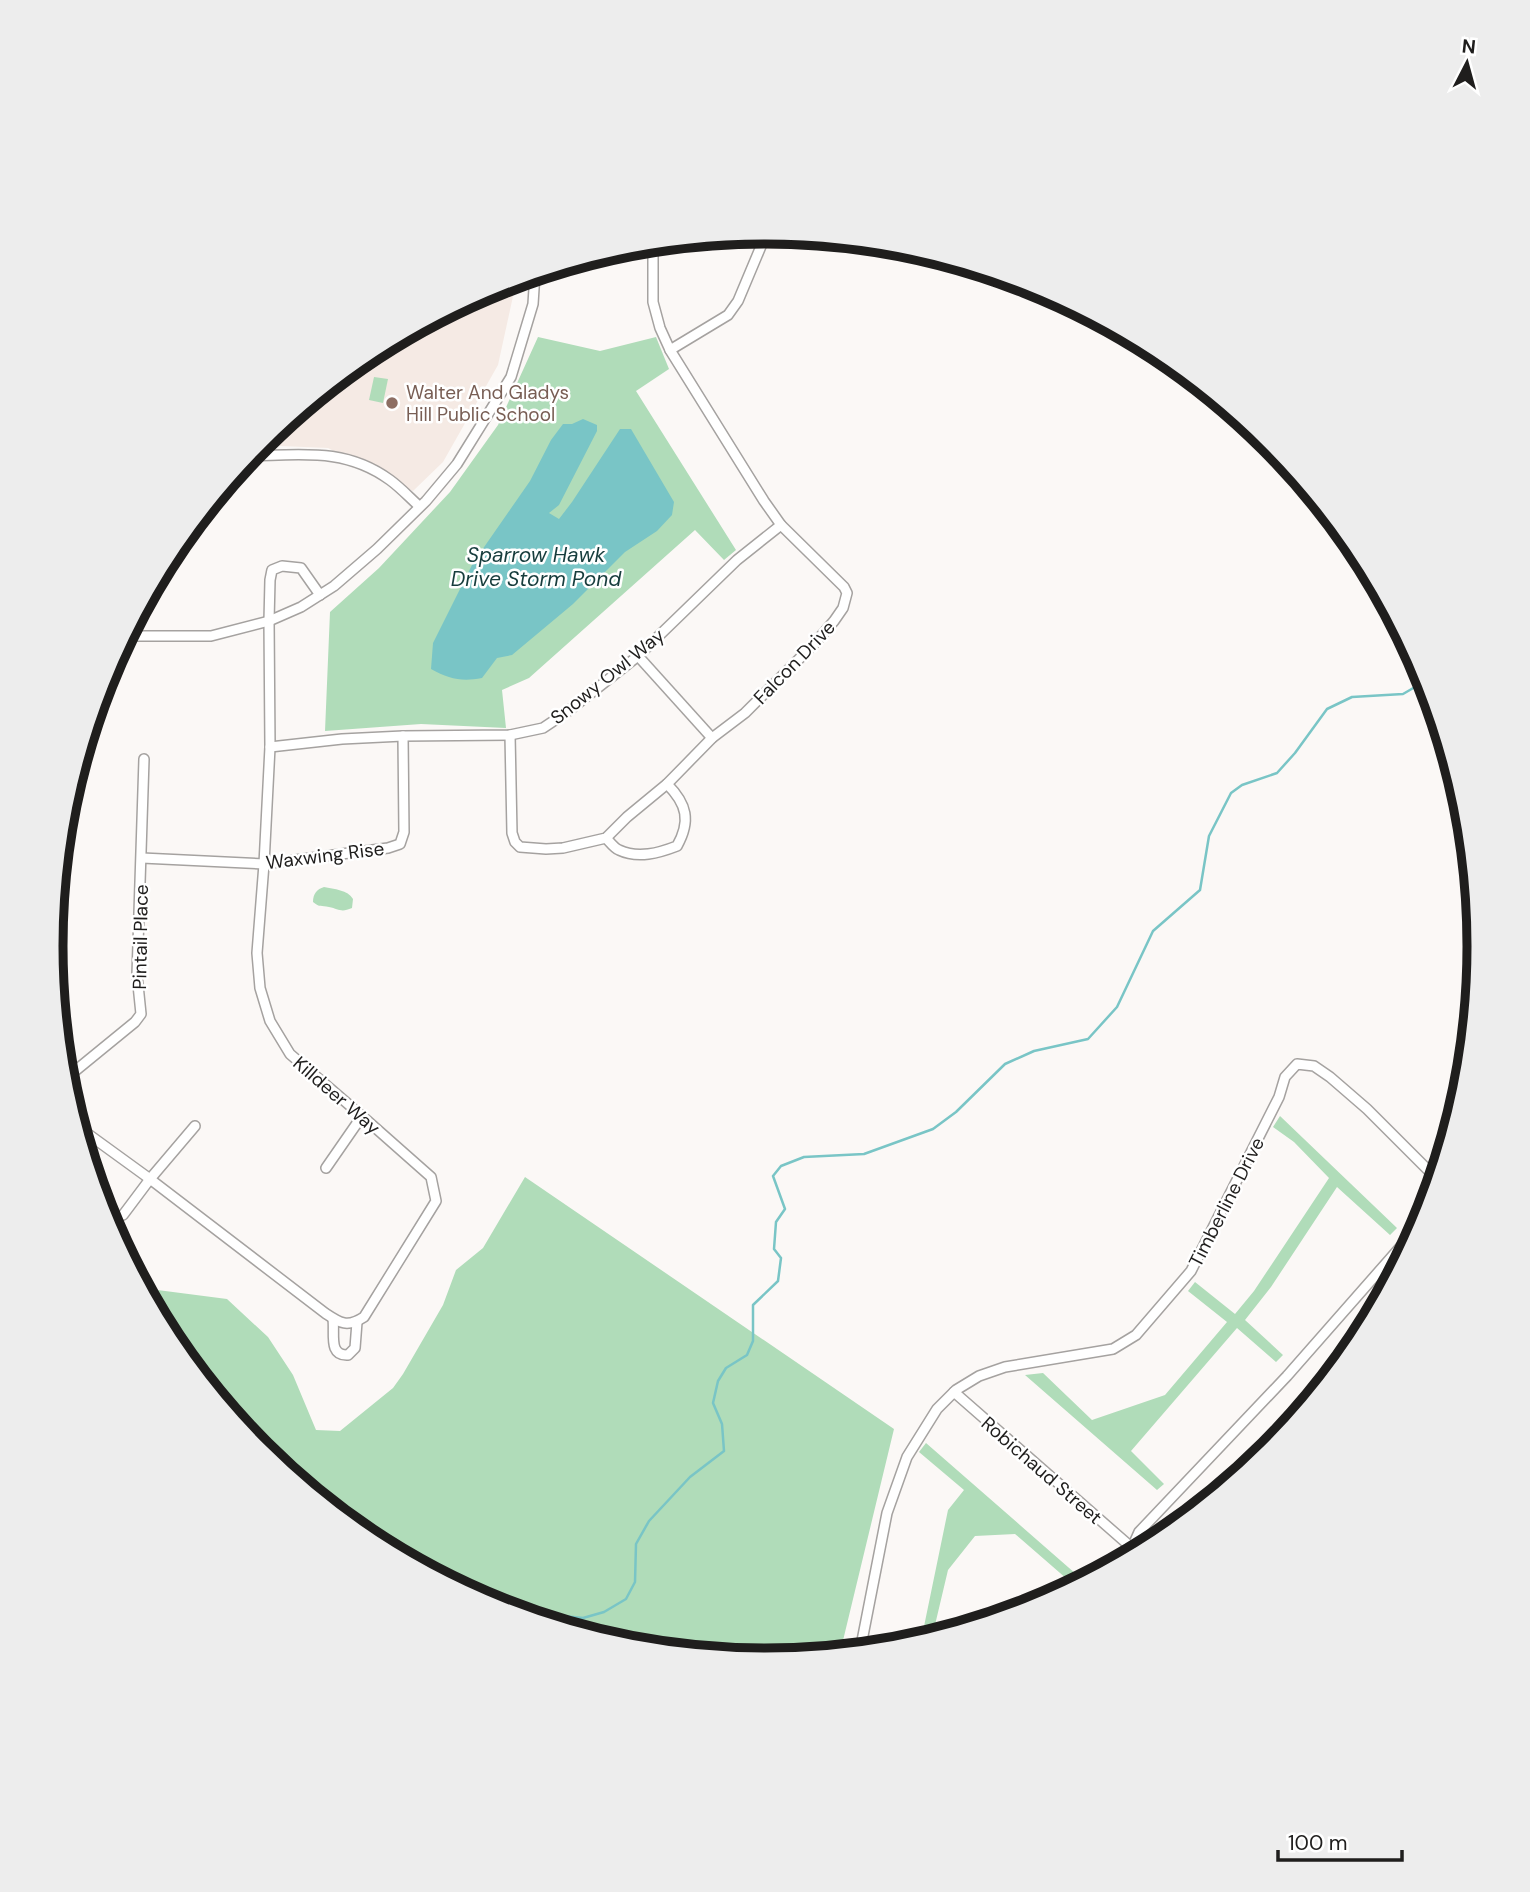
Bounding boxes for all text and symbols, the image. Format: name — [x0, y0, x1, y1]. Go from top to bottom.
north arrow — [1432, 28, 1502, 98]
text: N — [1461, 33, 1477, 60]
place label: Walter And Gladys Hill Public School — [406, 380, 569, 427]
marker: Walter And Gladys Hill Public School — [384, 395, 400, 411]
water label: Sparrow Hawk Drive Storm Pond — [451, 541, 622, 593]
street label: Falcon Drive — [748, 615, 841, 710]
street label: Snowy Owl Way — [545, 623, 670, 730]
street label: Waxwing Rise — [264, 836, 386, 875]
street label: Pintail Place — [127, 884, 154, 990]
street label: Killdeer Way — [288, 1051, 386, 1140]
street label: Timberline Drive — [1183, 1133, 1270, 1271]
street label: Robichaud Street — [976, 1411, 1107, 1530]
scale bar — [1278, 1818, 1402, 1862]
text: 100 m — [1288, 1829, 1348, 1857]

